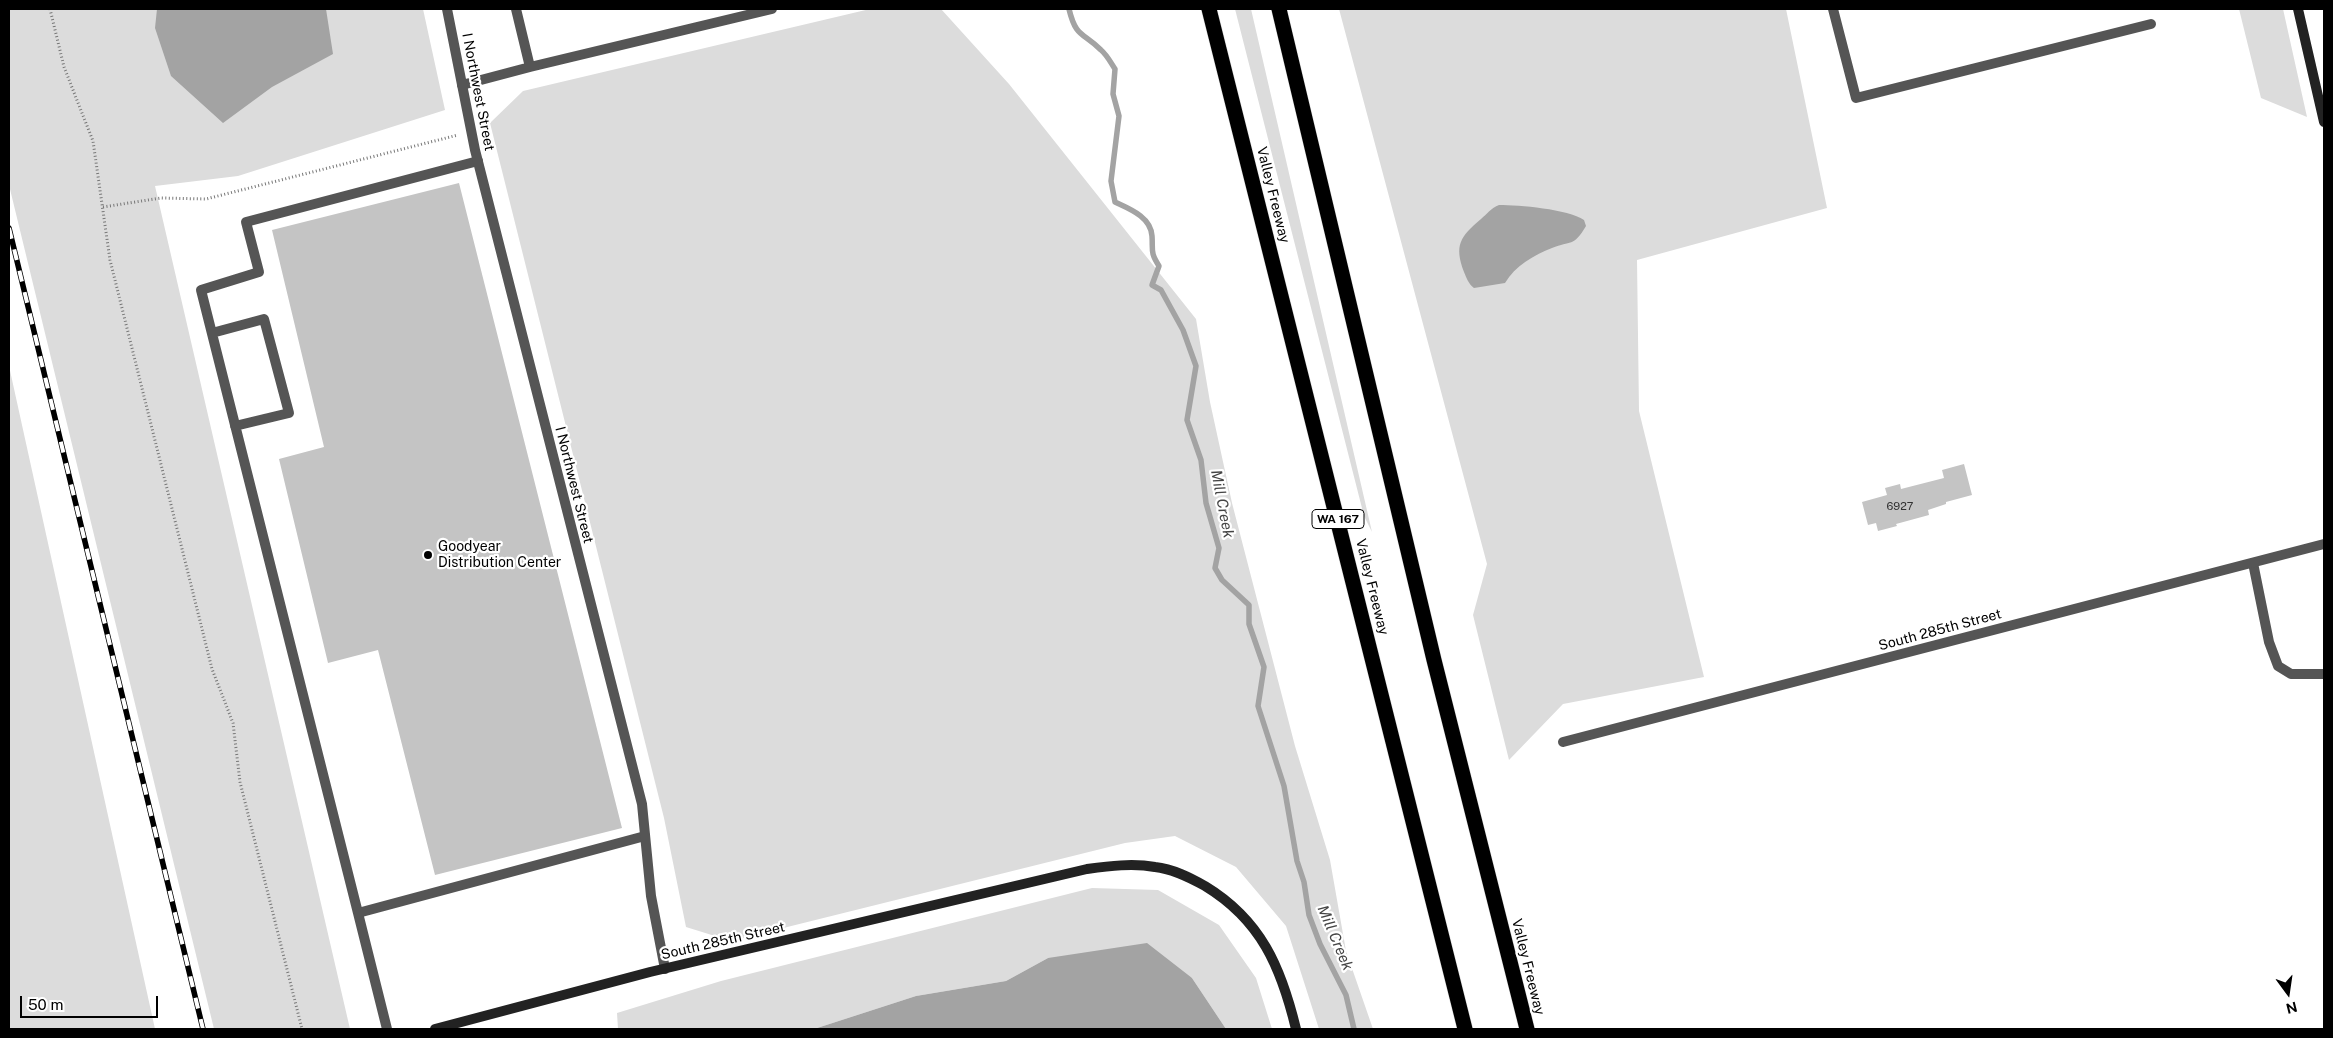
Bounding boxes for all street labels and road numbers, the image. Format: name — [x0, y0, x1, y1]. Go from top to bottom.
street label: I Northwest Street — [458, 32, 498, 152]
street label: Valley Freeway — [1253, 145, 1293, 245]
street label: I Northwest Street — [551, 425, 597, 545]
road number: WA 167 — [1312, 509, 1364, 528]
street label: Valley Freeway — [1352, 537, 1392, 637]
street label: South 285th Street — [1877, 606, 2003, 654]
street label: Valley Freeway — [1508, 917, 1548, 1017]
street label: South 285th Street — [659, 919, 787, 963]

